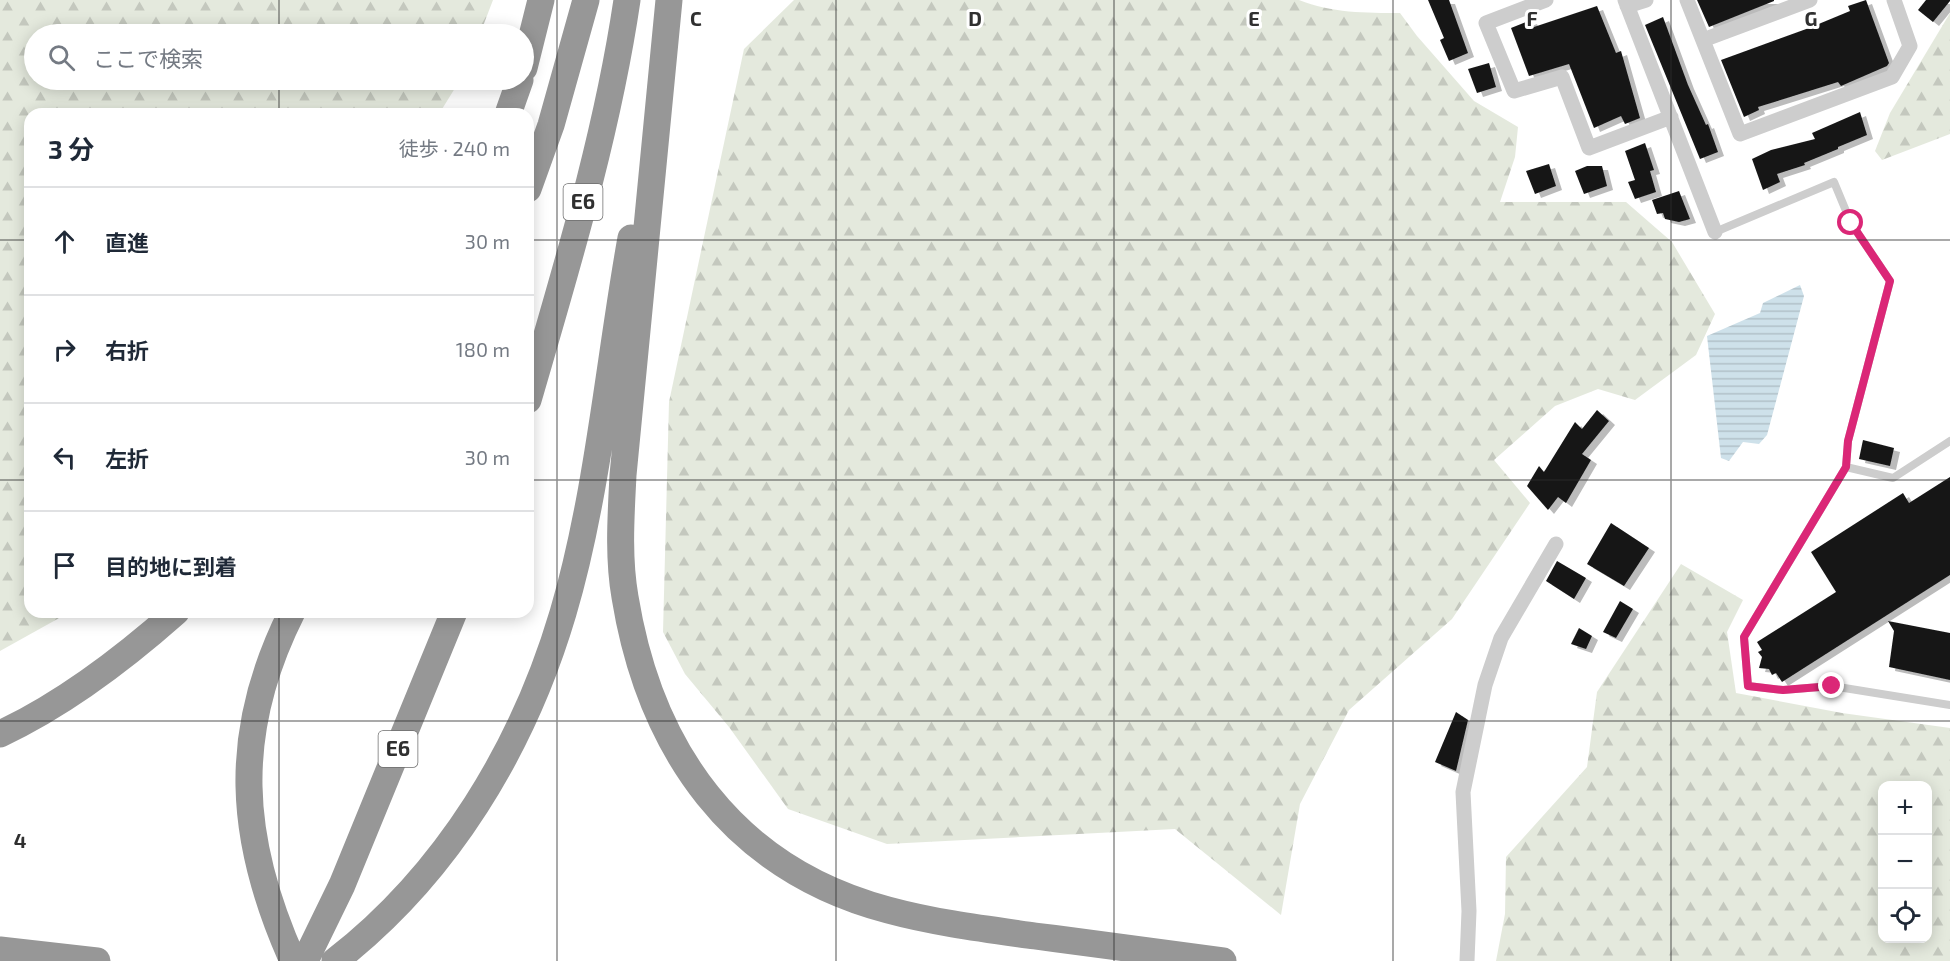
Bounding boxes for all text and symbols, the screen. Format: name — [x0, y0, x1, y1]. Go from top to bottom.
text: C — [690, 6, 702, 30]
text: D — [968, 6, 982, 30]
text: E — [1248, 6, 1260, 30]
text: F — [1526, 6, 1538, 30]
text: G — [1805, 6, 1817, 30]
search box — [24, 24, 534, 90]
icon: search — [45, 41, 78, 74]
text: ここで検索 — [93, 45, 203, 71]
text: 3 分 — [48, 133, 94, 164]
text: 徒歩 · 240 m — [399, 136, 510, 160]
road number: E6 — [564, 184, 602, 220]
route start — [1837, 209, 1863, 235]
icon: ahead — [48, 225, 81, 258]
text: 直進 — [105, 229, 149, 255]
text: 30 m — [465, 229, 510, 253]
icon: right — [48, 333, 81, 366]
text: 右折 — [105, 337, 149, 363]
text: 180 m — [456, 337, 510, 361]
icon: left — [48, 441, 81, 474]
text: 左折 — [105, 445, 149, 471]
text: 30 m — [465, 445, 510, 469]
icon: arrive — [48, 549, 81, 582]
text: 目的地に到着 — [105, 553, 237, 579]
route end — [1818, 672, 1844, 698]
road number: E6 — [378, 731, 418, 767]
map controls — [1878, 781, 1932, 943]
button: + — [1878, 781, 1932, 835]
text: 4 — [14, 828, 27, 852]
button: − — [1878, 835, 1932, 889]
button: locate — [1878, 889, 1932, 943]

